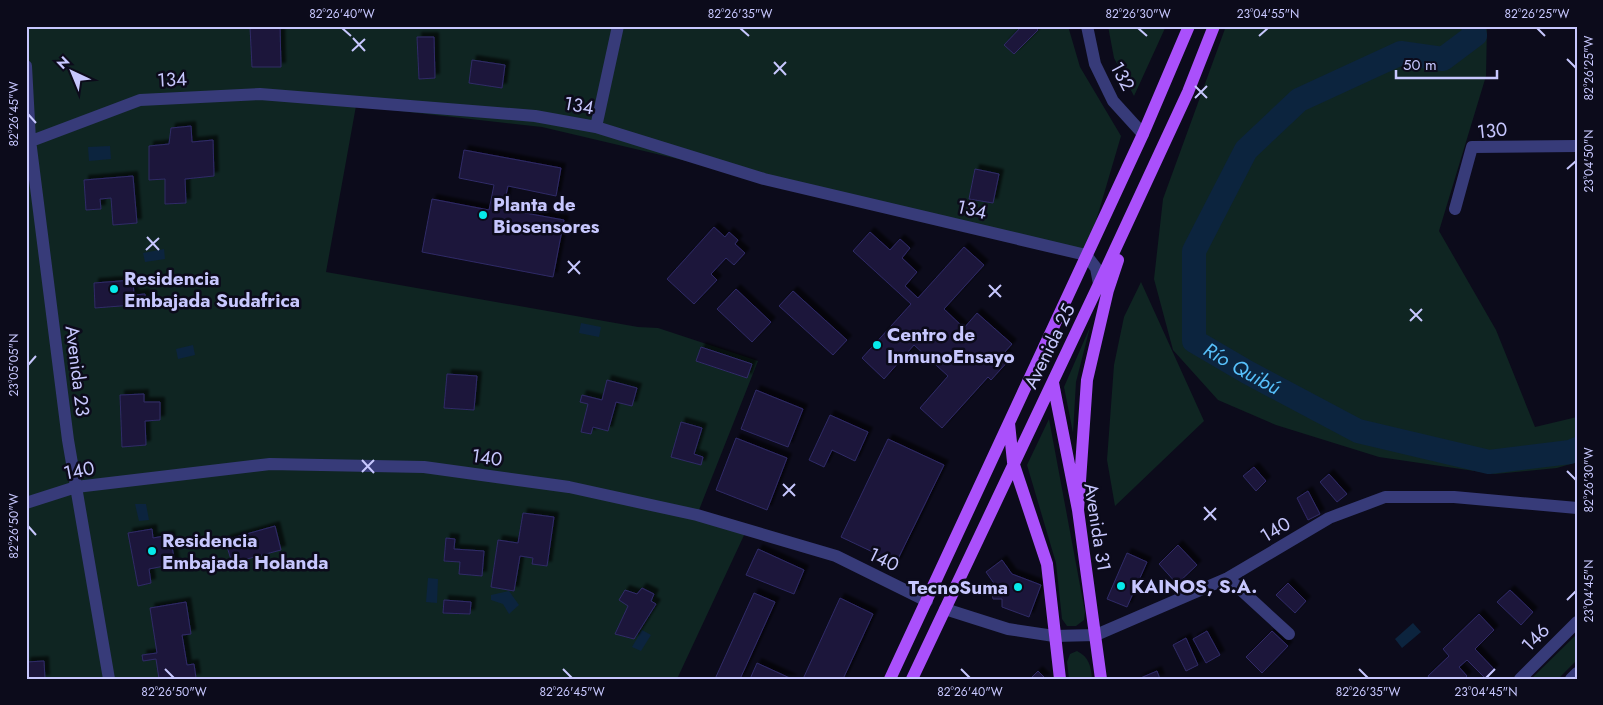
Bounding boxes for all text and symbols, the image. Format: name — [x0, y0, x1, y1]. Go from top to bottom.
text: 82°26'40"W — [309, 5, 375, 23]
text: 82°26'35"W — [708, 5, 772, 23]
text: 82°26'30"W — [1105, 5, 1171, 23]
text: 23°04'55"N — [1237, 5, 1299, 23]
text: 82°26'25"W — [1505, 5, 1570, 23]
text: 82°26'25"W — [1580, 35, 1598, 100]
north arrow — [48, 48, 98, 98]
scale bar — [1396, 48, 1497, 80]
text: N — [52, 52, 74, 74]
text: 50 m — [1403, 54, 1437, 76]
street label: 132 — [1104, 57, 1141, 96]
street label: 134 — [156, 65, 188, 94]
text: 82°26'45"W — [5, 81, 23, 147]
street label: 134 — [562, 90, 596, 121]
street label: 130 — [1476, 115, 1509, 146]
text: 23°04'50"N — [1580, 129, 1598, 193]
place label: Planta de Biosensores — [493, 191, 600, 240]
street label: 134 — [954, 193, 990, 226]
marker: Planta de Biosensores — [477, 209, 489, 221]
place label: Residencia Embajada Sudafrica — [124, 265, 300, 314]
marker: Residencia Embajada Sudafrica — [108, 283, 120, 295]
street label: Avenida 25 — [1017, 299, 1082, 393]
place label: Centro de InmunoEnsayo — [887, 321, 1015, 370]
street label: Avenida 23 — [59, 324, 96, 418]
text: 23°05'05"N — [5, 334, 23, 396]
water label: Río Quibú — [1198, 336, 1286, 402]
marker: Centro de InmunoEnsayo — [871, 339, 883, 351]
street label: 140 — [470, 442, 504, 473]
text: 82°26'30"W — [1580, 447, 1598, 513]
street label: 140 — [61, 454, 97, 487]
street label: Avenida 31 — [1077, 481, 1118, 573]
text: 82°26'50"W — [5, 493, 23, 559]
street label: 140 — [1255, 510, 1296, 549]
place label: Residencia Embajada Holanda — [162, 527, 328, 576]
street label: 140 — [864, 541, 904, 578]
marker: Residencia Embajada Holanda — [146, 545, 158, 557]
text: 23°04'45"N — [1580, 560, 1598, 622]
place label: KAINOS, S.A. — [1131, 573, 1257, 600]
place label: TecnoSuma — [908, 574, 1008, 601]
marker: KAINOS, S.A. — [1115, 580, 1127, 592]
marker: TecnoSuma — [1012, 581, 1024, 593]
street label: 146 — [1515, 617, 1556, 658]
text: 82°26'50"W — [141, 683, 207, 701]
text: 82°26'45"W — [539, 683, 605, 701]
text: 82°26'40"W — [937, 683, 1003, 701]
text: 82°26'35"W — [1336, 683, 1400, 701]
text: 23°04'45"N — [1455, 683, 1517, 701]

